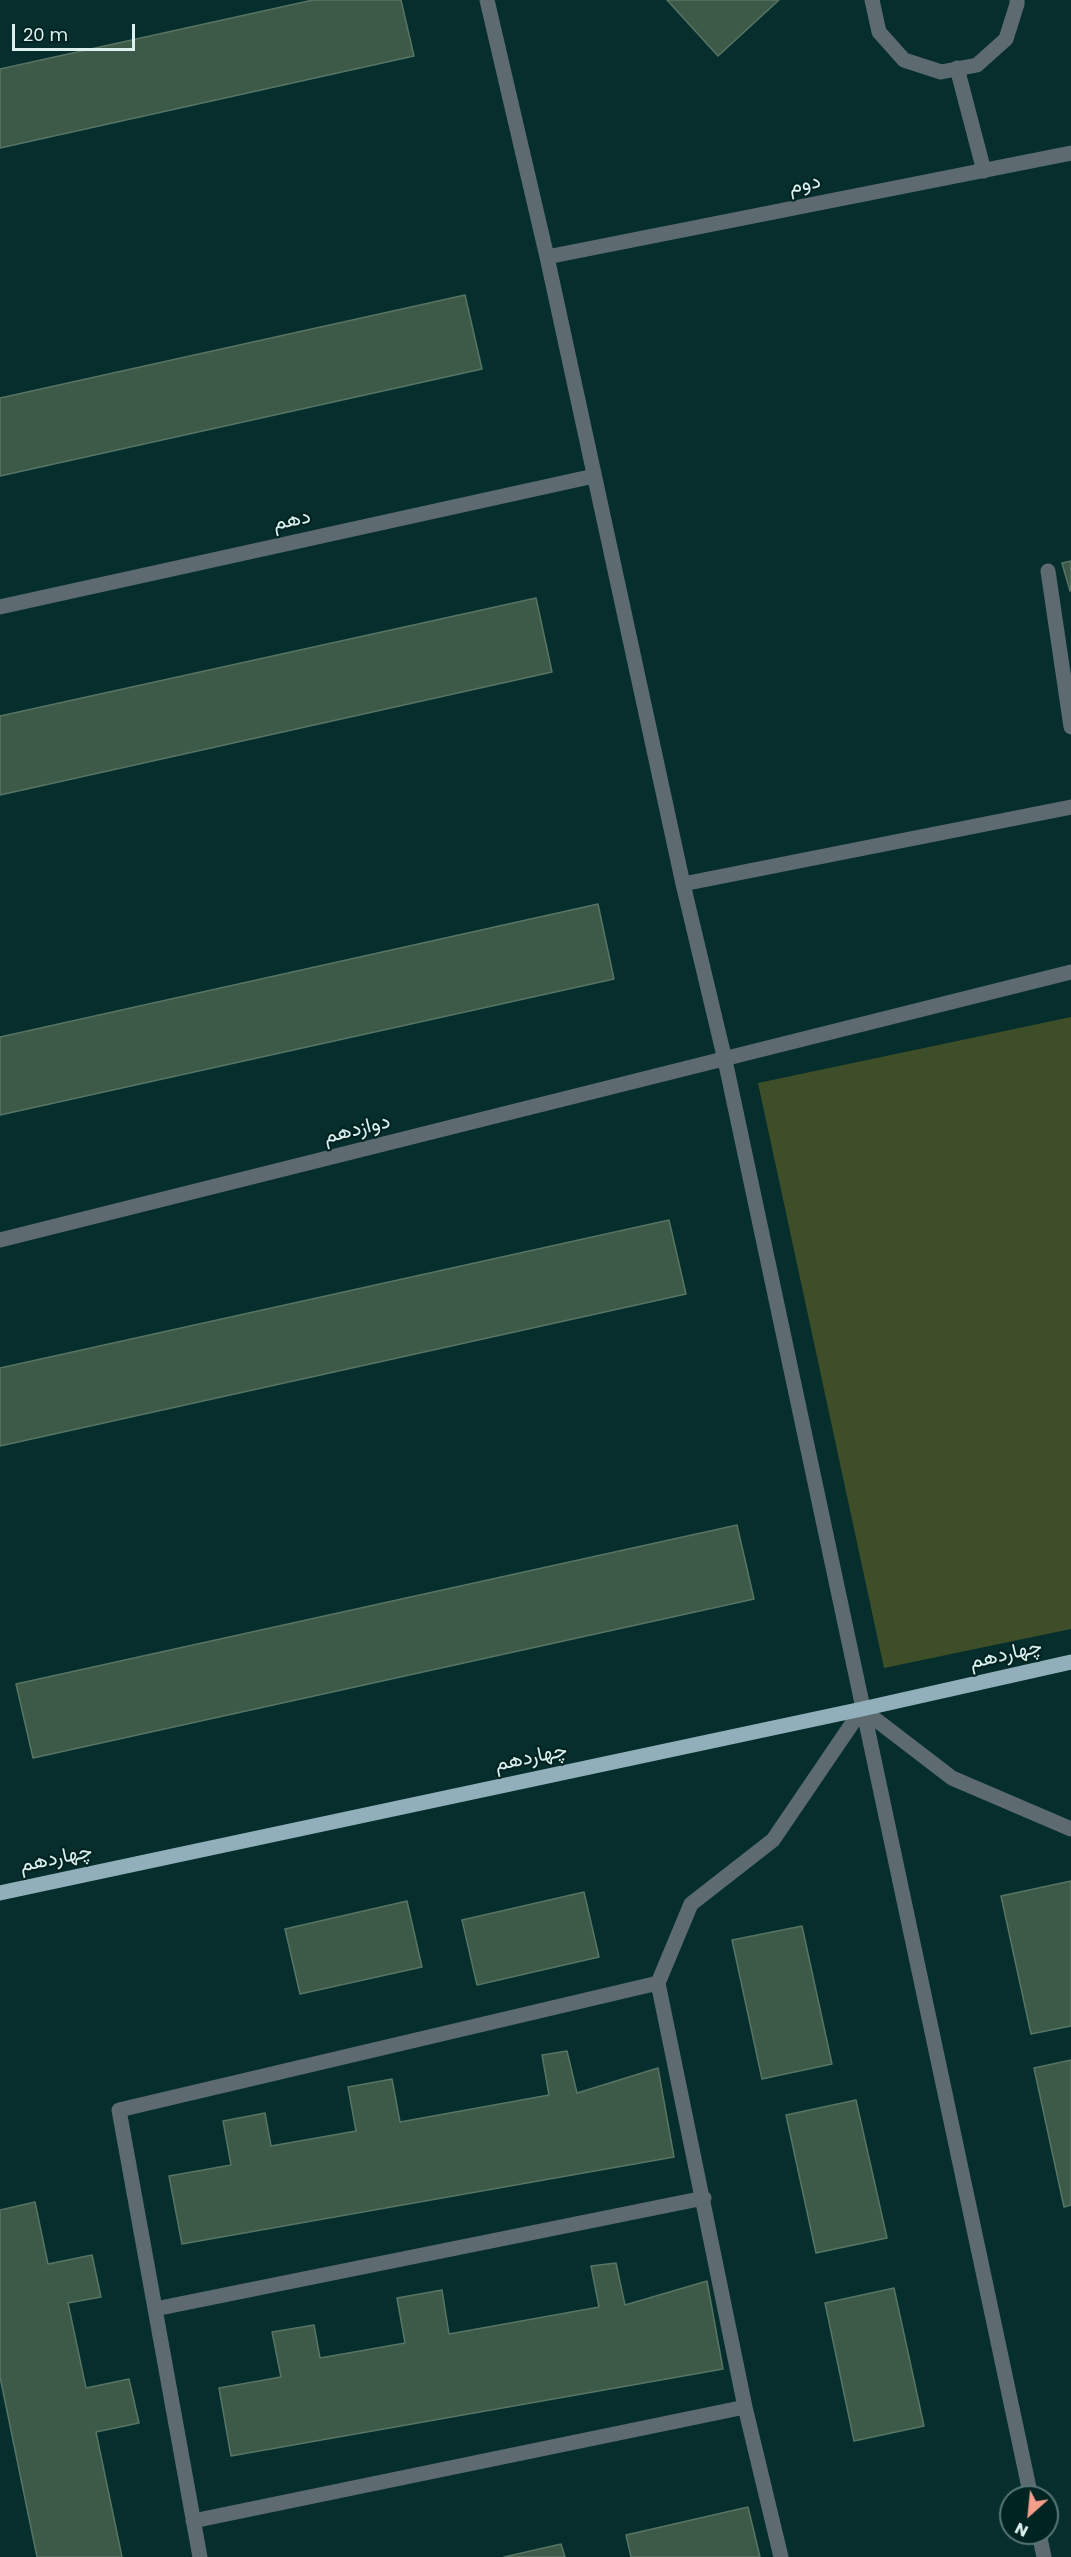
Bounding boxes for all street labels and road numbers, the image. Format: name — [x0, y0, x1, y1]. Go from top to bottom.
street label: دوم — [787, 170, 823, 200]
street label: دهم — [271, 505, 313, 537]
street label: دوازدهم — [321, 1110, 393, 1150]
street label: چهاردهم — [967, 1634, 1045, 1676]
street label: چهاردهم — [492, 1738, 570, 1778]
street label: چهاردهم — [17, 1839, 95, 1879]

